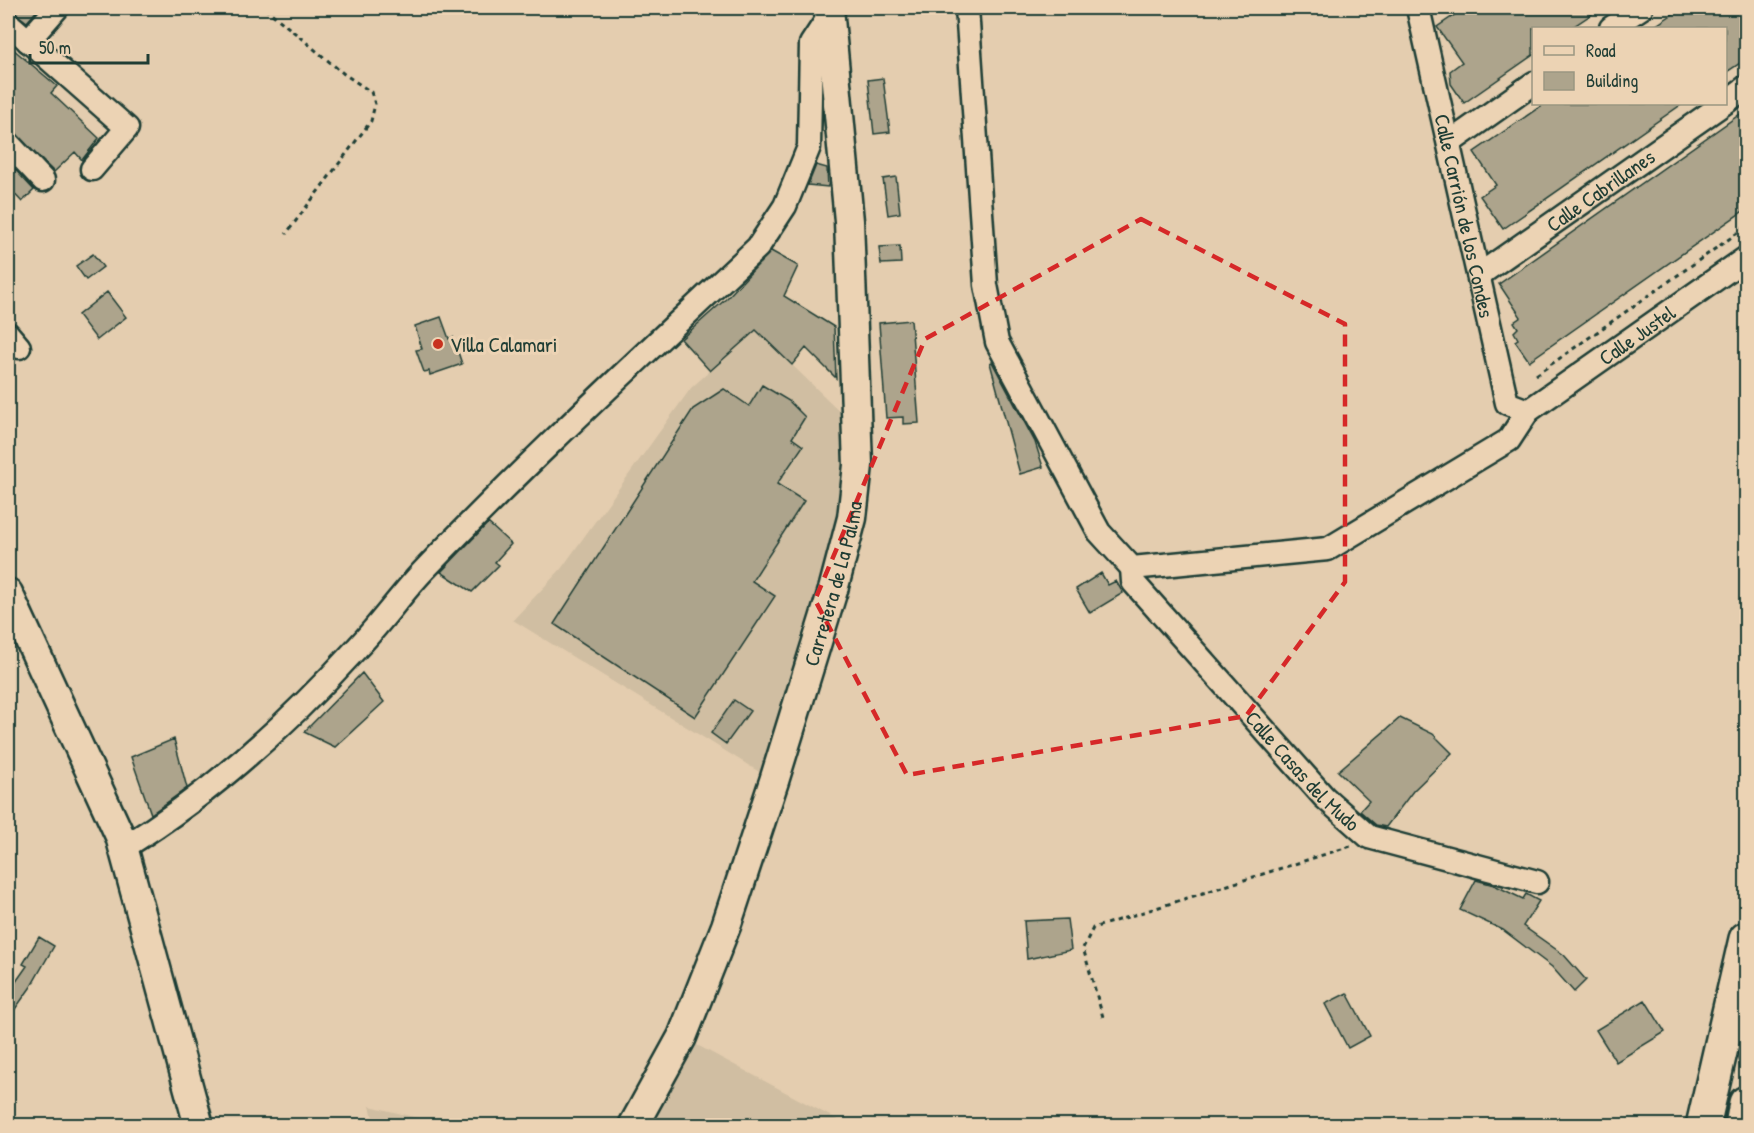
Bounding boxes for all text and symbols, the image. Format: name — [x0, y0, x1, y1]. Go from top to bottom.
scale bar — [30, 27, 148, 65]
legend — [1532, 27, 1727, 105]
text: 50 m — [39, 35, 71, 60]
text: Road — [1586, 38, 1616, 63]
text: Building — [1586, 68, 1638, 93]
street label: Calle Carrión de los Condes — [1428, 111, 1502, 320]
street label: Calle Cabrillanes — [1540, 142, 1660, 238]
street label: Calle Justel — [1593, 297, 1681, 372]
place label: Villa Calamari — [450, 330, 557, 359]
marker: Villa Calamari — [431, 337, 445, 351]
street label: Carretera de La Palma — [796, 500, 868, 669]
street label: Calle Casas del Mudo — [1239, 704, 1367, 837]

